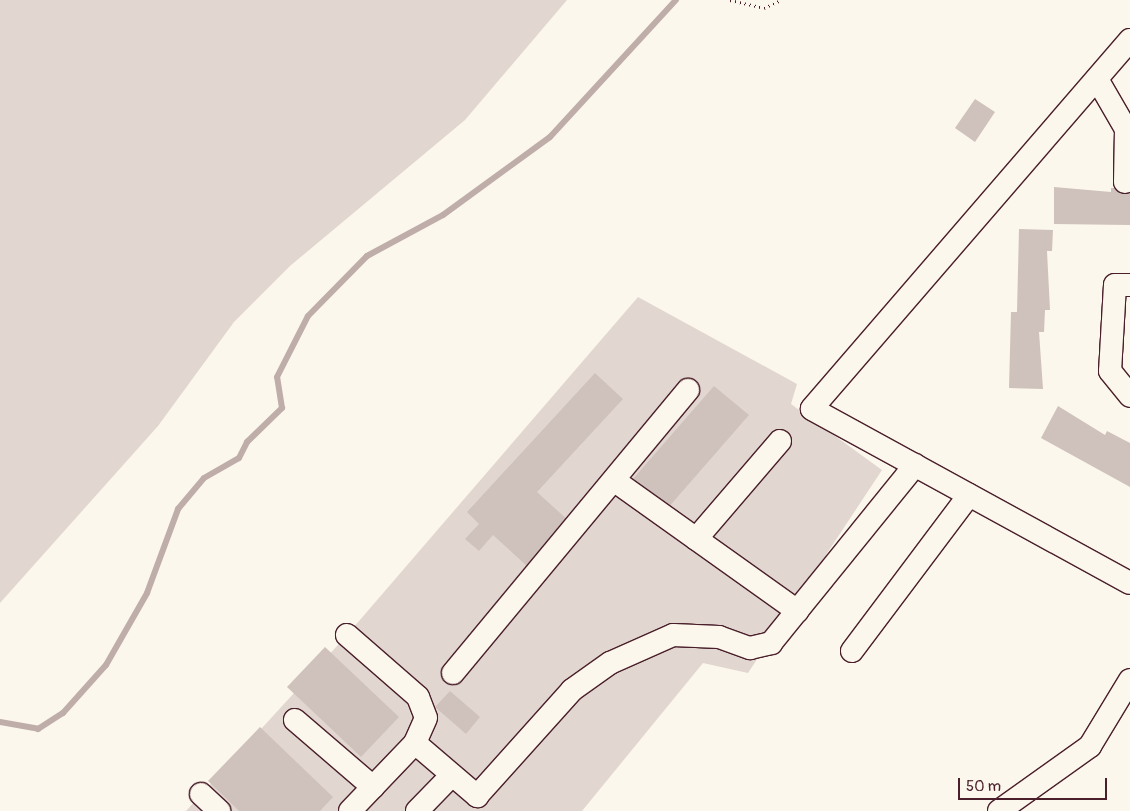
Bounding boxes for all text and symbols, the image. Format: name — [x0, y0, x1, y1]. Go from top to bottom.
scale bar — [960, 768, 1109, 800]
text: 50 m — [966, 777, 1001, 796]

